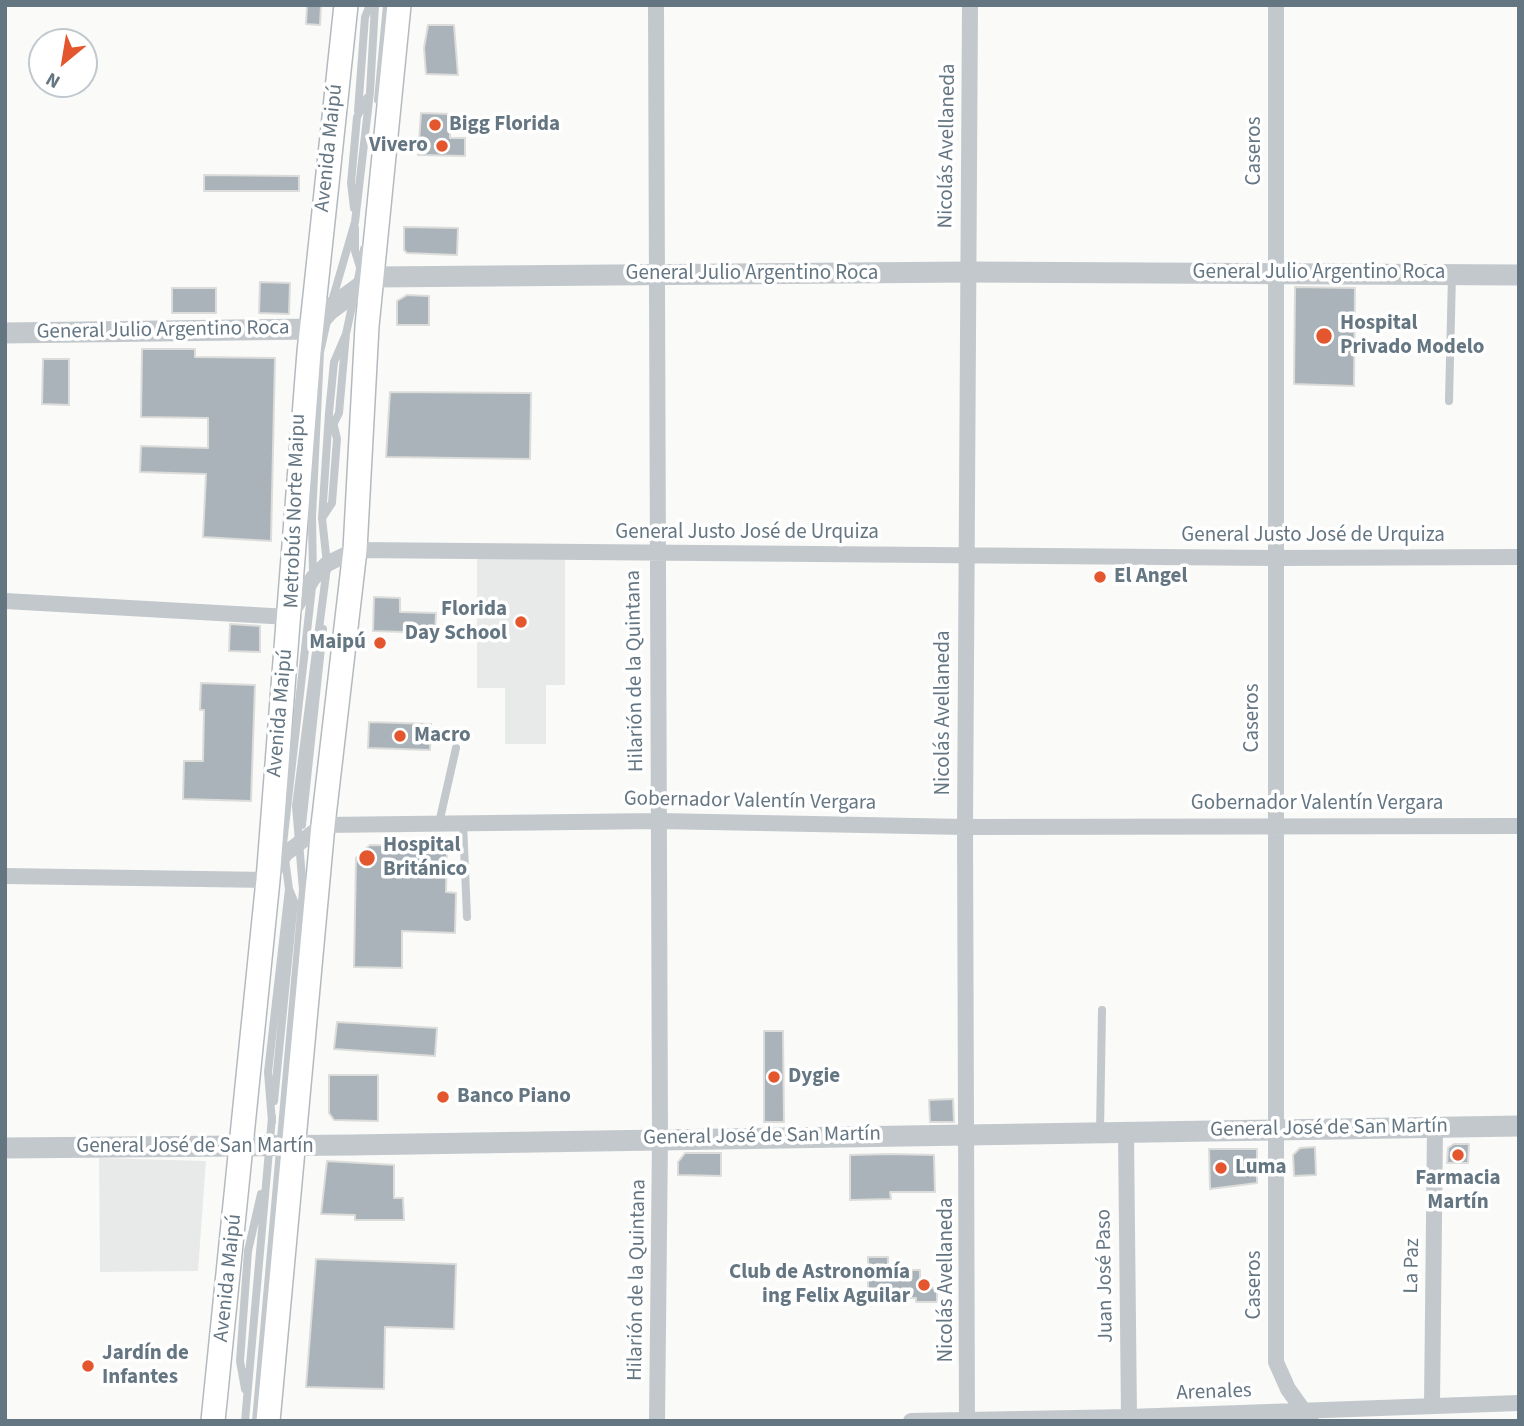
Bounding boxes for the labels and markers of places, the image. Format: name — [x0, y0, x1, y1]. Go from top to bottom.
place label: Bigg Florida — [449, 112, 560, 138]
marker: Bigg Florida — [427, 117, 443, 133]
place label: Vivero — [369, 133, 428, 159]
marker: Vivero — [434, 138, 450, 154]
place label: Hospital Privado Modelo — [1340, 311, 1484, 361]
marker: Hospital Privado Modelo — [1314, 326, 1334, 346]
place label: El Angel — [1114, 564, 1187, 590]
marker: El Angel — [1092, 569, 1108, 585]
place label: Florida Day School — [405, 597, 507, 647]
marker: Florida Day School — [513, 614, 529, 630]
place label: Maipú — [309, 630, 366, 656]
marker: Maipú — [372, 635, 388, 651]
place label: Macro — [414, 723, 471, 749]
marker: Macro — [392, 728, 408, 744]
place label: Hospital Británico — [383, 833, 467, 883]
marker: Hospital Británico — [357, 848, 377, 868]
place label: Dygie — [788, 1064, 840, 1090]
marker: Dygie — [766, 1069, 782, 1085]
place label: Banco Piano — [457, 1084, 571, 1110]
marker: Banco Piano — [435, 1089, 451, 1105]
marker: Farmacia Martín — [1450, 1147, 1466, 1163]
place label: Luma — [1235, 1155, 1287, 1181]
marker: Luma — [1213, 1160, 1229, 1176]
place label: Farmacia Martín — [1415, 1166, 1501, 1216]
place label: Club de Astronomía ing Felix Aguilar — [729, 1260, 910, 1310]
marker: Club de Astronomía ing Felix Aguilar — [916, 1277, 932, 1293]
place label: Jardín de Infantes — [102, 1341, 189, 1391]
marker: Jardín de Infantes — [80, 1358, 96, 1374]

